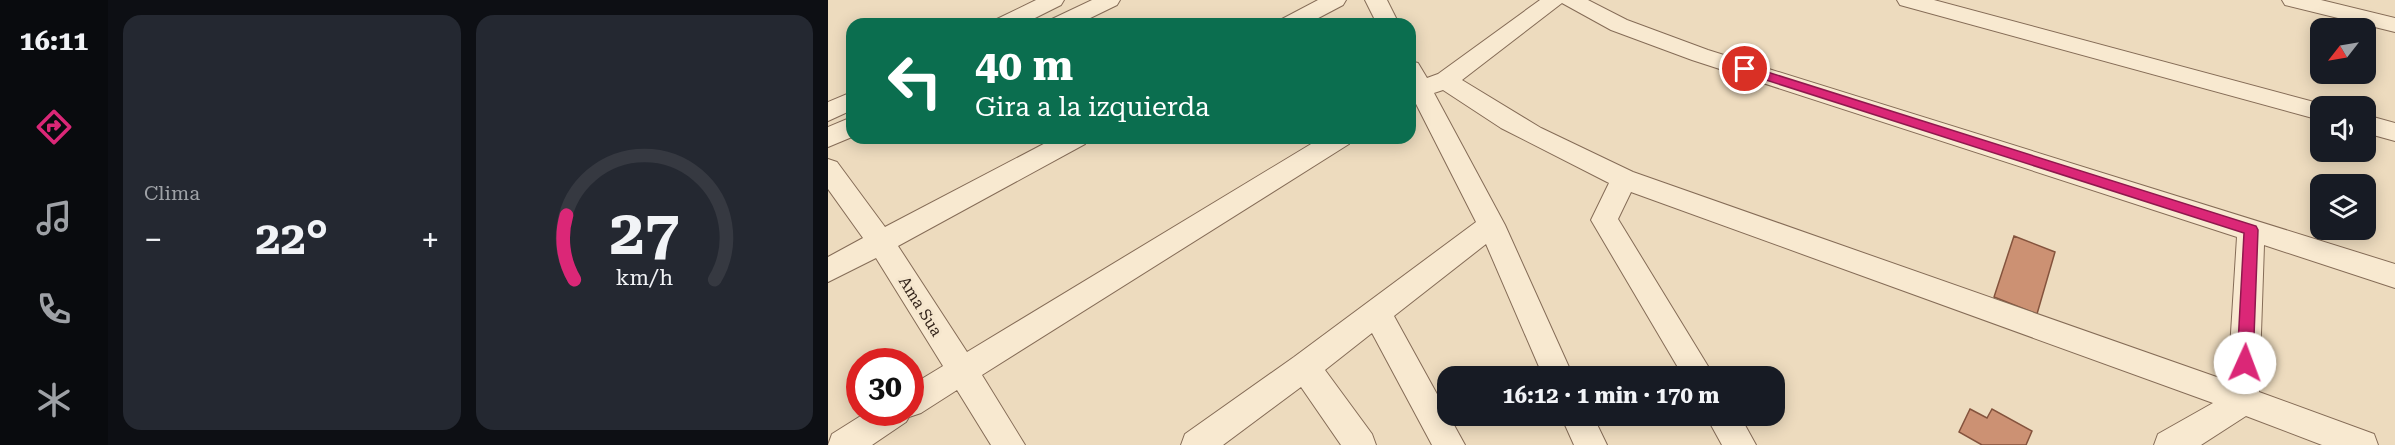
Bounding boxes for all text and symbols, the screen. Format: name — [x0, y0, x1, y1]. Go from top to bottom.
north arrow — [2310, 18, 2376, 84]
map controls — [2310, 18, 2376, 240]
text: 16:11 — [20, 25, 88, 57]
text: 40 m — [975, 41, 1073, 90]
icon: left — [876, 42, 954, 120]
pin — [1719, 43, 1770, 94]
icon: arrive — [1728, 52, 1761, 85]
text: Gira a la izquierda — [975, 91, 1210, 123]
button: sound — [2310, 96, 2376, 162]
icon: directions — [33, 106, 75, 148]
button: layers — [2310, 174, 2376, 240]
text: Clima — [144, 181, 200, 205]
text: 27 — [609, 196, 679, 269]
icon: music — [33, 197, 75, 239]
text: 22° — [255, 212, 328, 265]
text: − — [144, 220, 162, 259]
text: + — [421, 220, 440, 259]
text: km/h — [616, 265, 673, 290]
street label: Ama Sua — [895, 273, 947, 340]
icon: phone — [33, 288, 75, 330]
position arrow — [2213, 331, 2277, 395]
speed limit sign: 30 — [846, 348, 924, 426]
icon: climate — [33, 379, 75, 421]
text: 16:12 · 1 min · 170 m — [1502, 383, 1720, 408]

